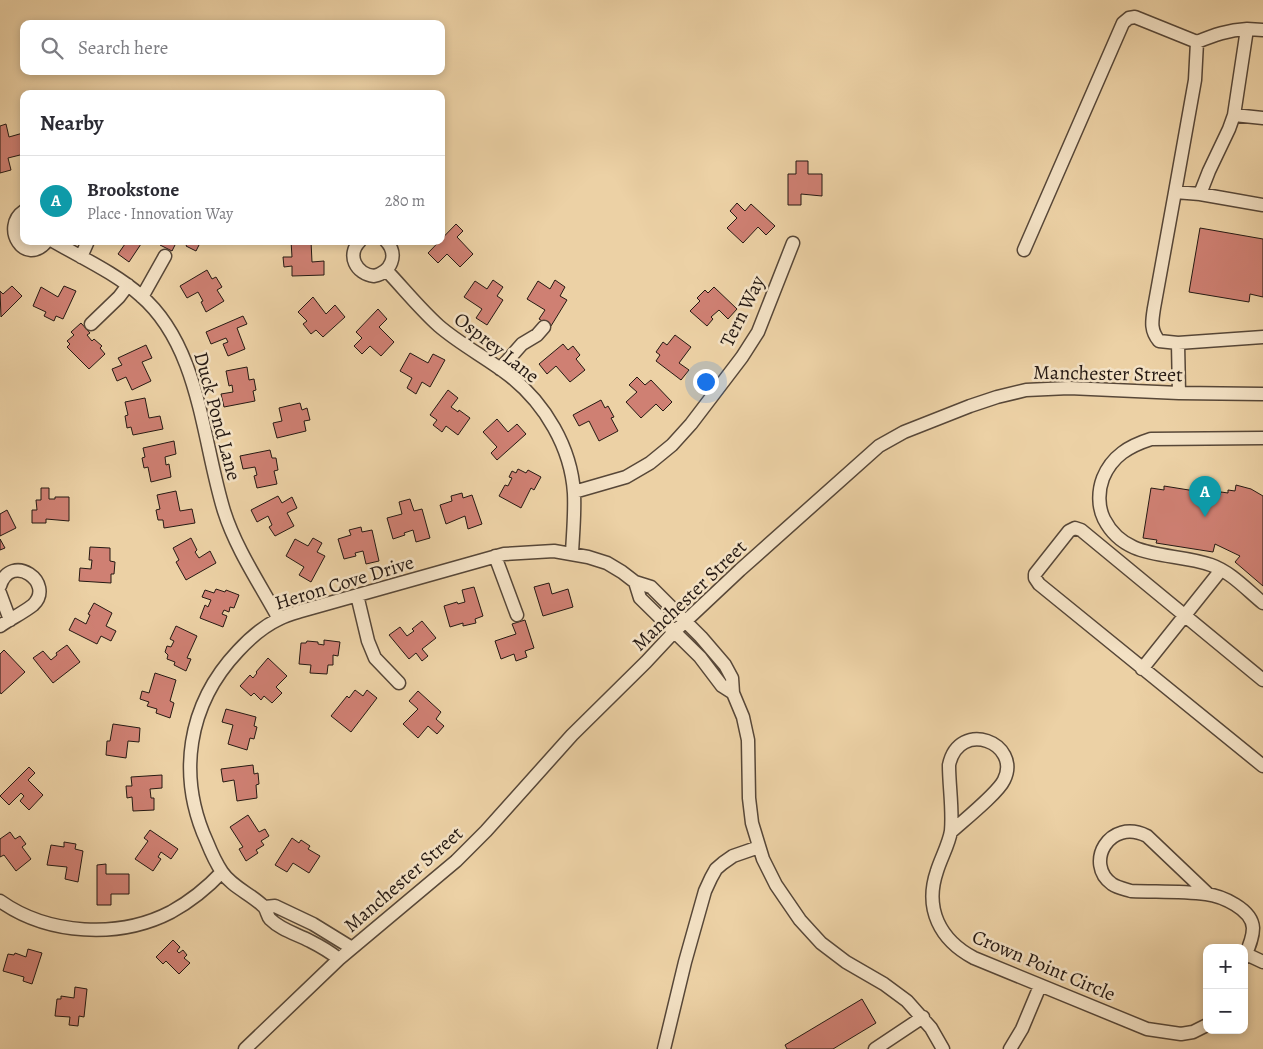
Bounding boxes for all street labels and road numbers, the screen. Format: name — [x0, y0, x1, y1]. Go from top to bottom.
street label: Tern Way — [714, 270, 772, 351]
street label: Osprey Lane — [449, 306, 545, 389]
street label: Duck Pond Lane — [187, 349, 248, 484]
street label: Manchester Street — [1033, 359, 1183, 388]
street label: Manchester Street — [626, 533, 753, 657]
street label: Heron Cove Drive — [271, 548, 417, 616]
street label: Manchester Street — [338, 820, 469, 939]
street label: Crown Point Circle — [968, 923, 1120, 1008]

